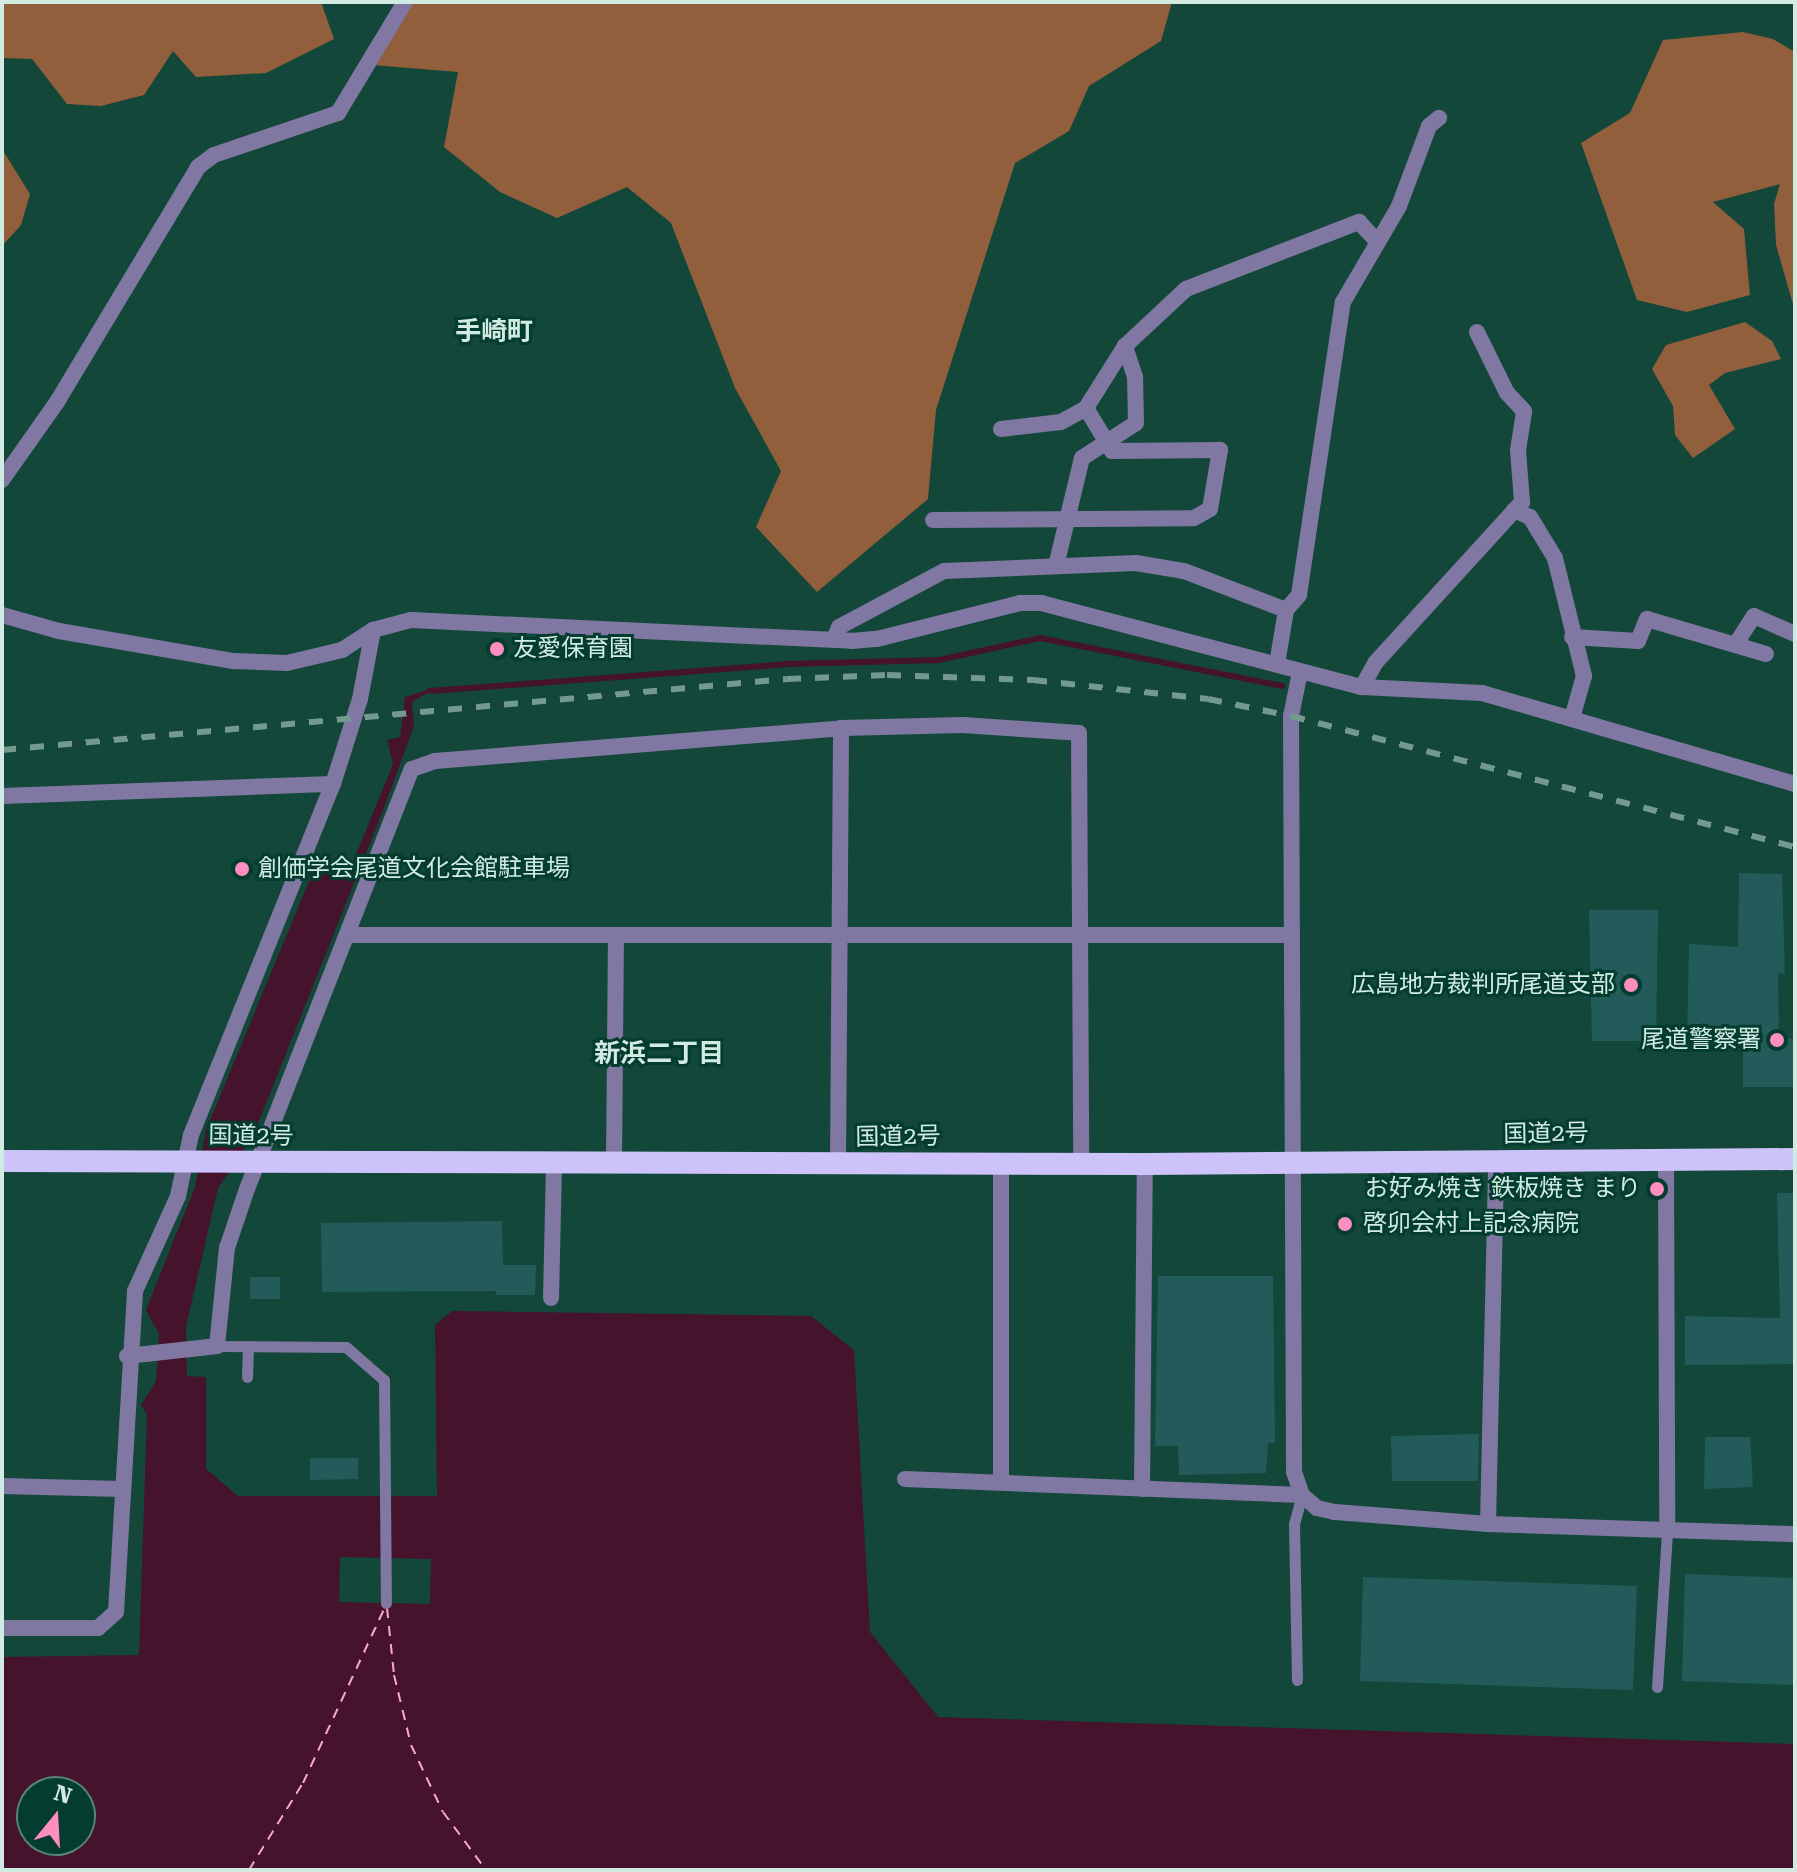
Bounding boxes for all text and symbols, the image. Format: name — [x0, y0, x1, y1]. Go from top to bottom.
district label: 手崎町 — [455, 316, 533, 348]
place label: 友愛保育園 — [513, 635, 633, 663]
marker: 友愛保育園 — [488, 640, 506, 658]
place label: 創価学会尾道文化会館駐車場 — [258, 855, 570, 883]
marker: 創価学会尾道文化会館駐車場 — [233, 860, 251, 878]
place label: 広島地方裁判所尾道支部 — [1351, 971, 1615, 999]
marker: 広島地方裁判所尾道支部 — [1622, 976, 1640, 994]
place label: 尾道警察署 — [1641, 1026, 1761, 1054]
marker: 尾道警察署 — [1768, 1031, 1786, 1049]
district label: 新浜二丁目 — [594, 1038, 724, 1070]
street label: 国道2号 — [1503, 1119, 1589, 1149]
street label: 国道2号 — [208, 1121, 294, 1151]
street label: 国道2号 — [855, 1122, 941, 1152]
place label: お好み焼き 鉄板焼き まり — [1365, 1175, 1641, 1203]
marker: お好み焼き 鉄板焼き まり — [1648, 1180, 1666, 1198]
place label: 啓卯会村上記念病院 — [1363, 1210, 1579, 1238]
marker: 啓卯会村上記念病院 — [1334, 1213, 1356, 1235]
north arrow — [16, 1776, 96, 1856]
text: N — [51, 1780, 75, 1809]

